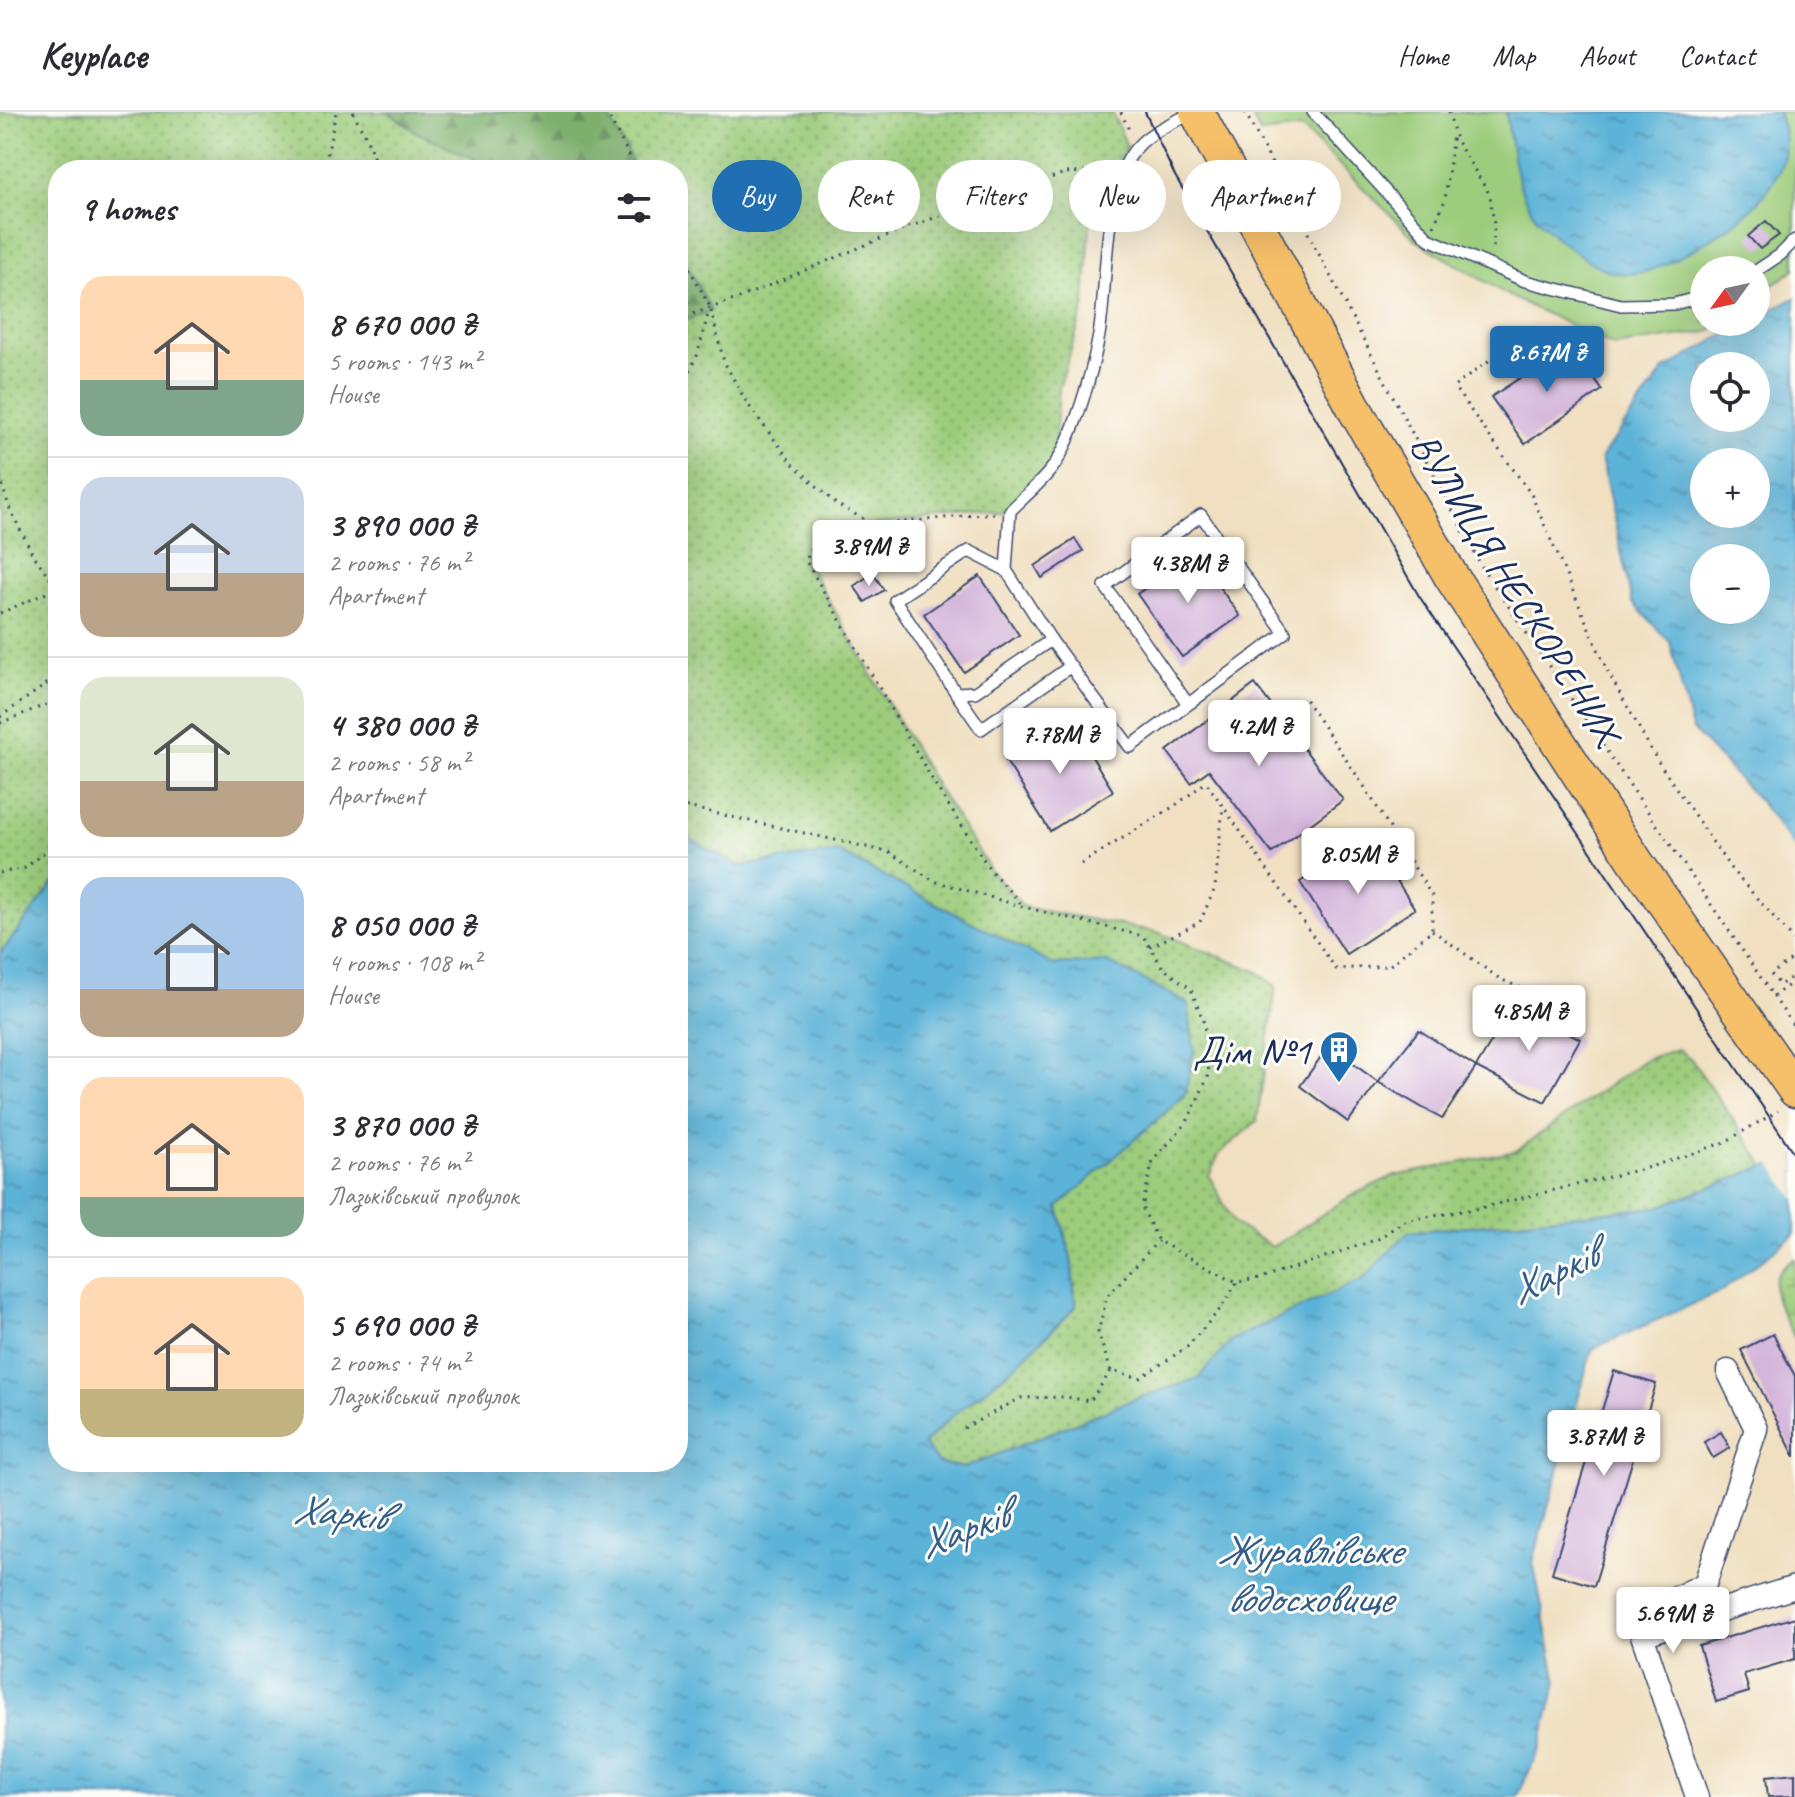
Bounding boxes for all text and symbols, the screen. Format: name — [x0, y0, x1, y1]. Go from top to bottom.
text: Keyplace — [40, 32, 147, 79]
text: Home — [1398, 38, 1448, 73]
text: Map — [1492, 38, 1535, 73]
text: About — [1579, 38, 1635, 73]
text: Contact — [1679, 38, 1755, 73]
chip: Buy — [712, 160, 802, 232]
chip: Rent — [818, 160, 920, 232]
chip: Filters — [936, 160, 1053, 232]
chip: New — [1069, 160, 1166, 232]
chip: Apartment — [1182, 160, 1341, 232]
icon: filters — [612, 186, 656, 230]
text: 9 homes — [80, 187, 176, 230]
north arrow — [1690, 256, 1770, 336]
map controls — [1690, 256, 1770, 624]
text: 8 670 000 ₴ — [328, 302, 476, 345]
icon: home — [144, 308, 240, 404]
pin: 8.67M ₴ — [1473, 326, 1621, 394]
text: 8.67M ₴ — [1508, 335, 1586, 368]
text: 5 rooms · 143 m² — [328, 345, 480, 378]
button: locate — [1690, 352, 1770, 432]
text: House — [328, 378, 379, 411]
street label: ВУЛИЦЯ НЕСКОРЕНИХ — [1399, 424, 1634, 759]
button: + — [1690, 448, 1770, 528]
text: 3 890 000 ₴ — [328, 503, 475, 546]
icon: home — [144, 509, 240, 605]
pin: 3.89M ₴ — [795, 520, 943, 588]
text: 3.89M ₴ — [830, 529, 908, 562]
pin: 4.38M ₴ — [1114, 537, 1262, 605]
button: − — [1690, 544, 1770, 624]
text: 2 rooms · 76 m² — [328, 546, 469, 579]
text: 4.38M ₴ — [1149, 546, 1227, 579]
text: Apartment — [328, 579, 424, 612]
pin: 4.2M ₴ — [1194, 700, 1324, 768]
text: 4 380 000 ₴ — [328, 703, 475, 746]
pin: 7.78M ₴ — [986, 708, 1134, 776]
icon: home — [144, 709, 240, 805]
text: 4.2M ₴ — [1226, 709, 1292, 742]
text: 7.78M ₴ — [1021, 717, 1099, 750]
text: 2 rooms · 58 m² — [328, 746, 469, 779]
text: Apartment — [328, 779, 424, 812]
pin: 8.05M ₴ — [1284, 828, 1432, 896]
text: 8.05M ₴ — [1319, 837, 1397, 870]
text: 8 050 000 ₴ — [328, 903, 475, 946]
icon: home — [144, 909, 240, 1005]
text: 4 rooms · 108 m² — [328, 946, 480, 979]
text: House — [328, 979, 379, 1012]
pin: 4.85M ₴ — [1455, 985, 1603, 1053]
text: 4.85M ₴ — [1490, 994, 1568, 1027]
place label: Дім №1 — [1193, 1026, 1313, 1076]
building icon: Дім №1 — [1318, 1029, 1360, 1084]
text: 3 870 000 ₴ — [328, 1103, 475, 1146]
icon: home — [144, 1109, 240, 1205]
text: 2 rooms · 76 m² — [328, 1146, 469, 1179]
text: Лазьківський провулок — [328, 1179, 518, 1212]
water label: Харків — [1501, 1221, 1621, 1316]
text: 5 690 000 ₴ — [328, 1303, 475, 1346]
icon: home — [144, 1309, 240, 1405]
text: 2 rooms · 74 m² — [328, 1346, 469, 1379]
text: Лазьківський провулок — [328, 1379, 518, 1412]
pin: 3.87M ₴ — [1530, 1410, 1678, 1478]
text: 3.87M ₴ — [1565, 1419, 1643, 1452]
water label: Харків — [292, 1482, 404, 1544]
water label: Харків — [911, 1482, 1031, 1571]
water label: Журавлівське водосховище — [1217, 1524, 1407, 1625]
pin: 5.69M ₴ — [1599, 1587, 1747, 1655]
text: 5.69M ₴ — [1634, 1596, 1712, 1629]

